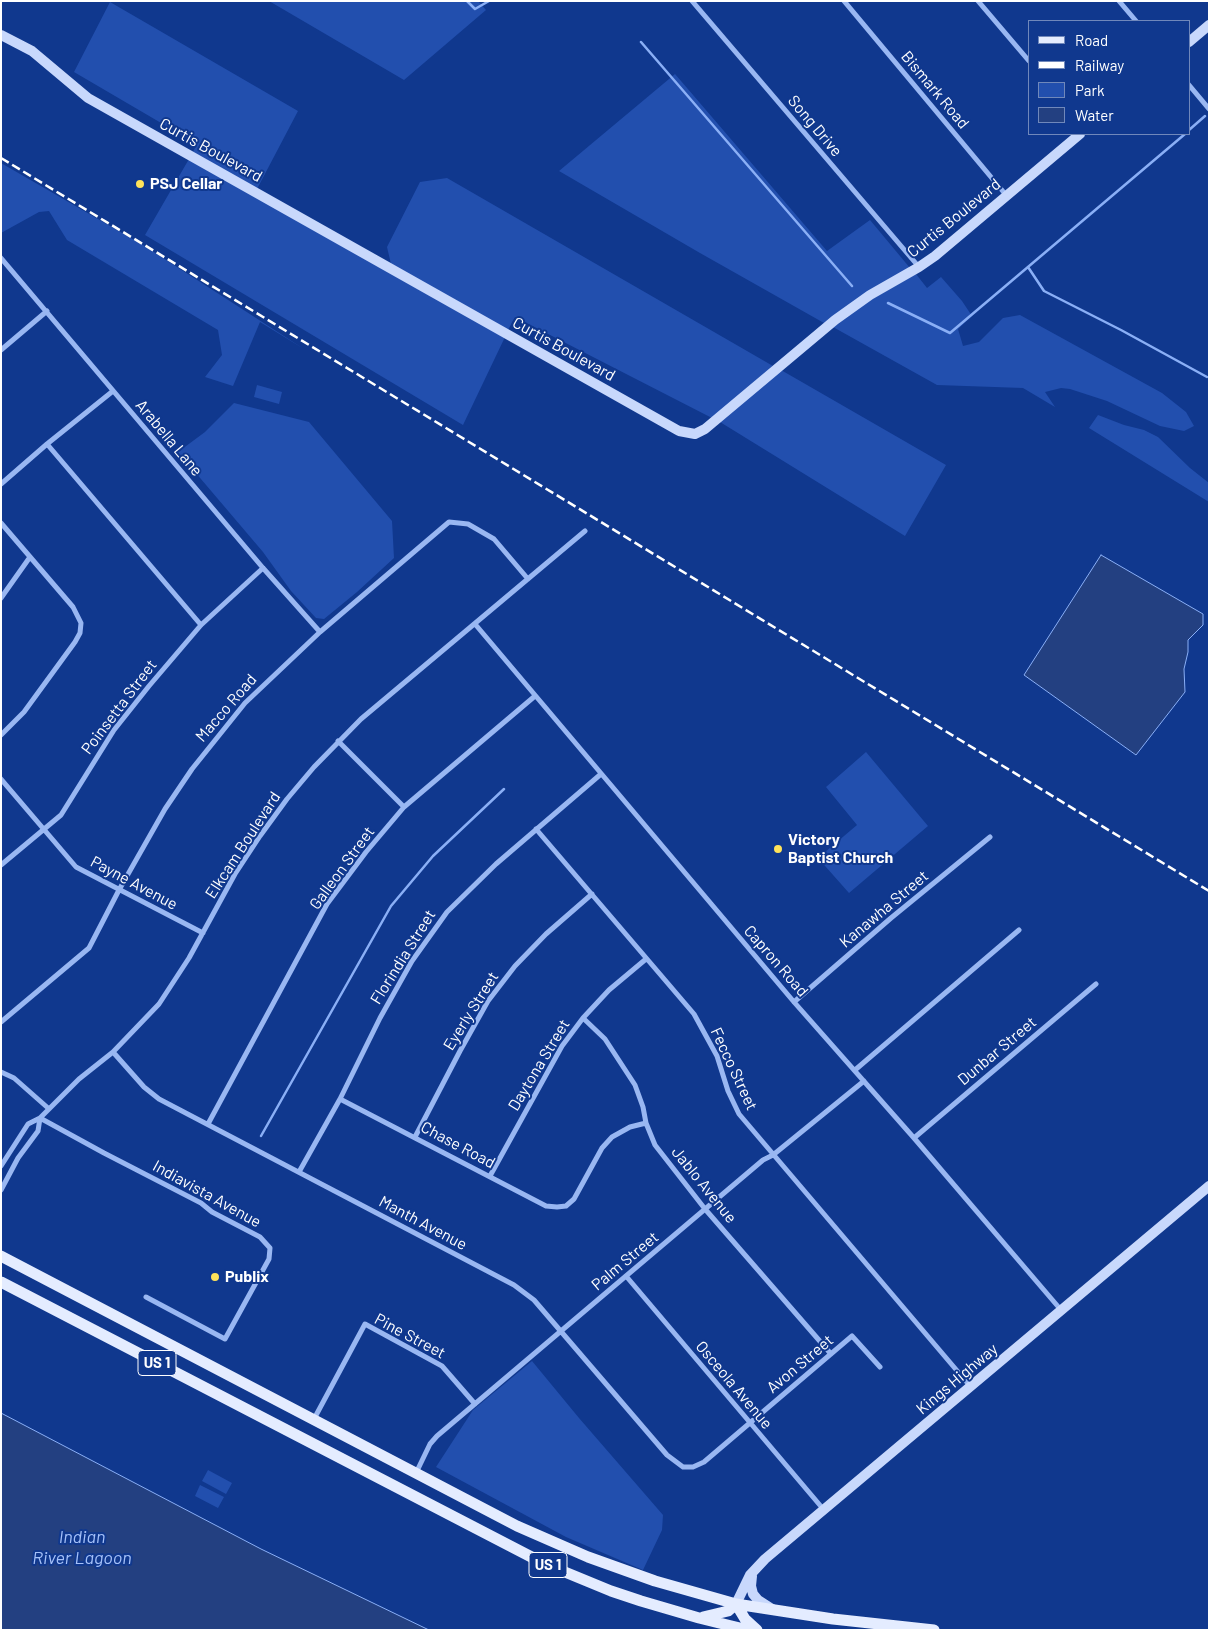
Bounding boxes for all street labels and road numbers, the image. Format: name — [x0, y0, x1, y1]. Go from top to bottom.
street label: Bismark Road — [897, 47, 973, 133]
street label: Song Drive — [784, 91, 846, 161]
street label: Curtis Boulevard — [156, 114, 266, 186]
street label: Curtis Boulevard — [903, 174, 1005, 262]
street label: Curtis Boulevard — [509, 313, 619, 385]
street label: Arabella Lane — [131, 396, 207, 480]
street label: Poinsetta Street — [77, 656, 161, 758]
street label: Macco Road — [191, 670, 261, 746]
street label: Elkcam Boulevard — [201, 788, 285, 902]
street label: Galleon Street — [305, 823, 379, 913]
street label: Payne Avenue — [87, 852, 181, 914]
street label: Kanawha Street — [836, 866, 932, 952]
street label: Florindia Street — [366, 906, 440, 1008]
street label: Capron Road — [740, 921, 812, 1001]
street label: Eyerly Street — [439, 968, 503, 1054]
street label: Dunbar Street — [954, 1013, 1040, 1089]
street label: Daytona Street — [504, 1016, 574, 1114]
street label: Fecco Street — [706, 1025, 762, 1113]
street label: Chase Road — [418, 1117, 498, 1173]
street label: Jablo Avenue — [667, 1143, 741, 1227]
street label: Indiavista Avenue — [149, 1156, 265, 1232]
street label: Manth Avenue — [376, 1192, 470, 1254]
street label: Palm Street — [588, 1227, 662, 1295]
street label: Pine Street — [371, 1309, 449, 1363]
street label: Avon Street — [763, 1331, 837, 1397]
street label: Osceola Avenue — [692, 1337, 776, 1433]
street label: Kings Highway — [912, 1339, 1002, 1419]
road number: US 1 — [138, 1350, 176, 1376]
road number: US 1 — [529, 1552, 567, 1578]

